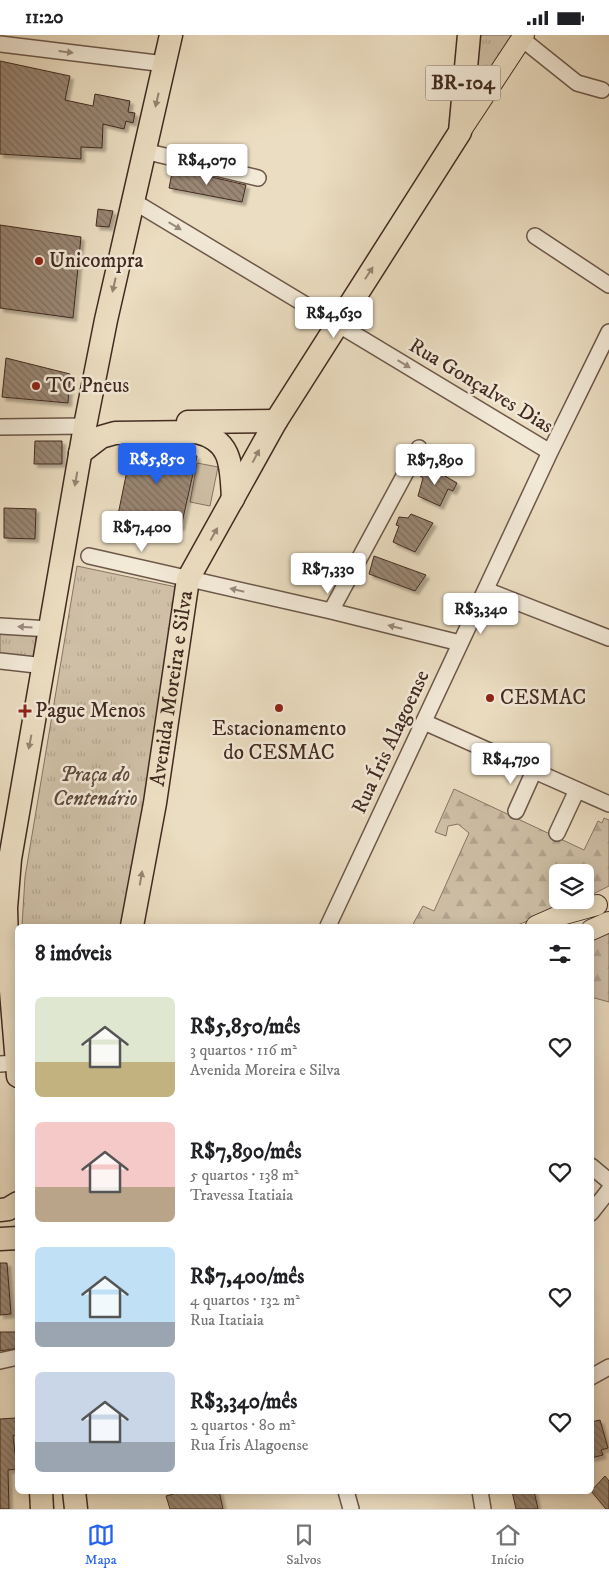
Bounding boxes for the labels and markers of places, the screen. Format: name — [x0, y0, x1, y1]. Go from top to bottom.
pin: R$4,070 — [161, 143, 253, 186]
place label: Unicompra — [49, 248, 143, 274]
marker: Unicompra — [33, 255, 45, 267]
pin: R$4,630 — [288, 297, 380, 339]
place label: TC Pneus — [46, 373, 129, 399]
marker: TC Pneus — [30, 380, 42, 392]
pin: R$5,850 — [111, 443, 203, 485]
pin: R$7,890 — [389, 443, 481, 486]
pin: R$7,400 — [96, 511, 188, 553]
pin: R$7,330 — [282, 553, 374, 595]
pin: R$3,340 — [435, 593, 527, 635]
place label: CESMAC — [500, 685, 586, 711]
marker: CESMAC — [484, 692, 496, 704]
place label: Pague Menos — [35, 698, 145, 724]
marker: Estacionamento do CESMAC — [273, 702, 285, 714]
marker: Pague Menos — [19, 705, 31, 717]
place label: Estacionamento do CESMAC — [212, 716, 346, 766]
pin: R$4,790 — [465, 743, 557, 785]

